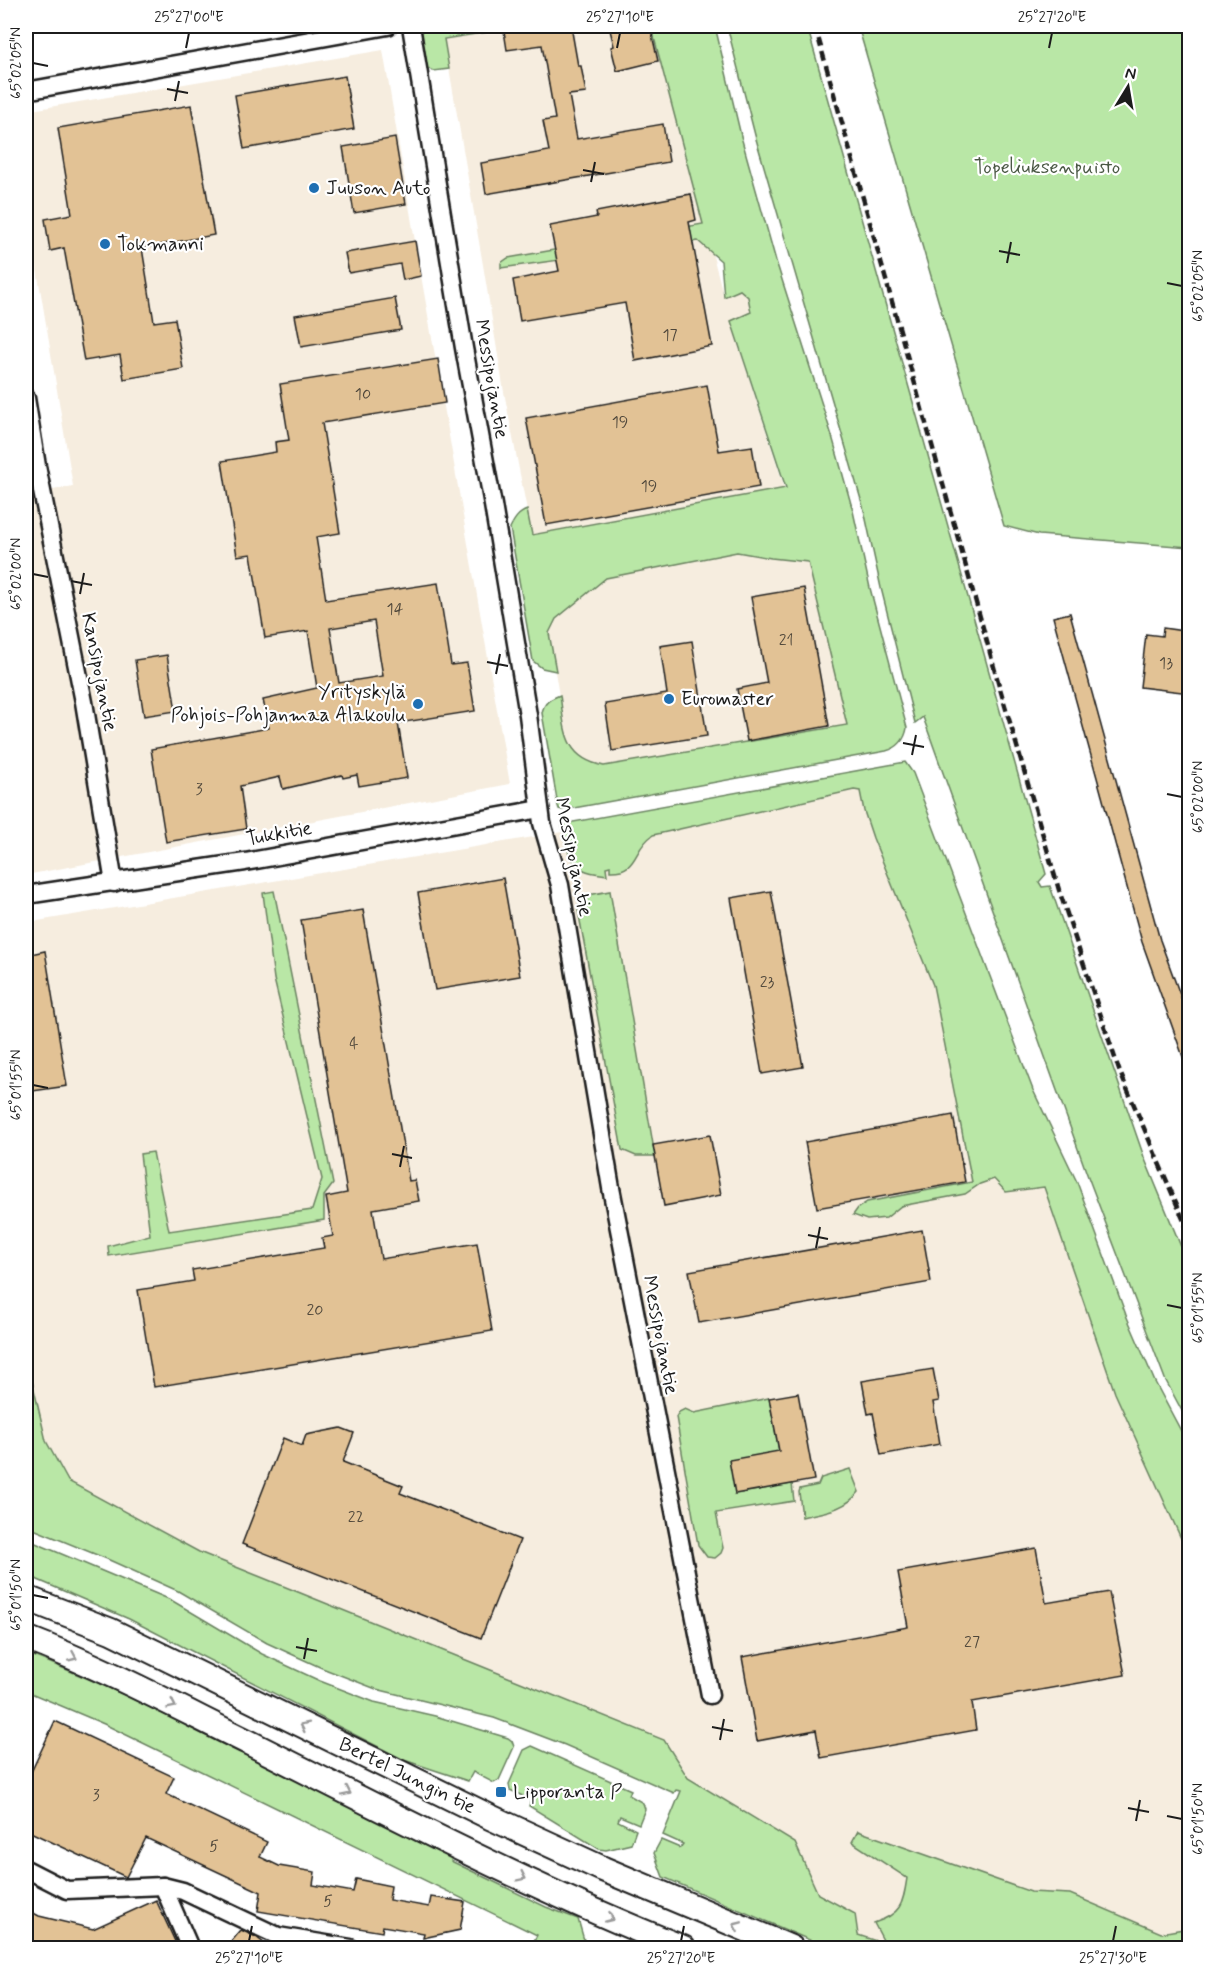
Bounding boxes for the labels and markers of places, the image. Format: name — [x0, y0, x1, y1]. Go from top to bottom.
place label: Juuson Auto — [326, 175, 431, 202]
marker: Juuson Auto — [307, 181, 321, 195]
place label: Tokmanni — [117, 231, 204, 258]
marker: Tokmanni — [98, 237, 112, 251]
place label: Yrityskylä Pohjois-Pohjanmaa Alakoulu — [171, 679, 406, 729]
place label: Euromaster — [681, 686, 774, 713]
marker: Euromaster — [662, 692, 676, 706]
marker: Yrityskylä Pohjois-Pohjanmaa Alakoulu — [411, 697, 425, 711]
place label: Lipporanta P — [513, 1779, 622, 1806]
marker: Lipporanta P — [494, 1785, 508, 1799]

